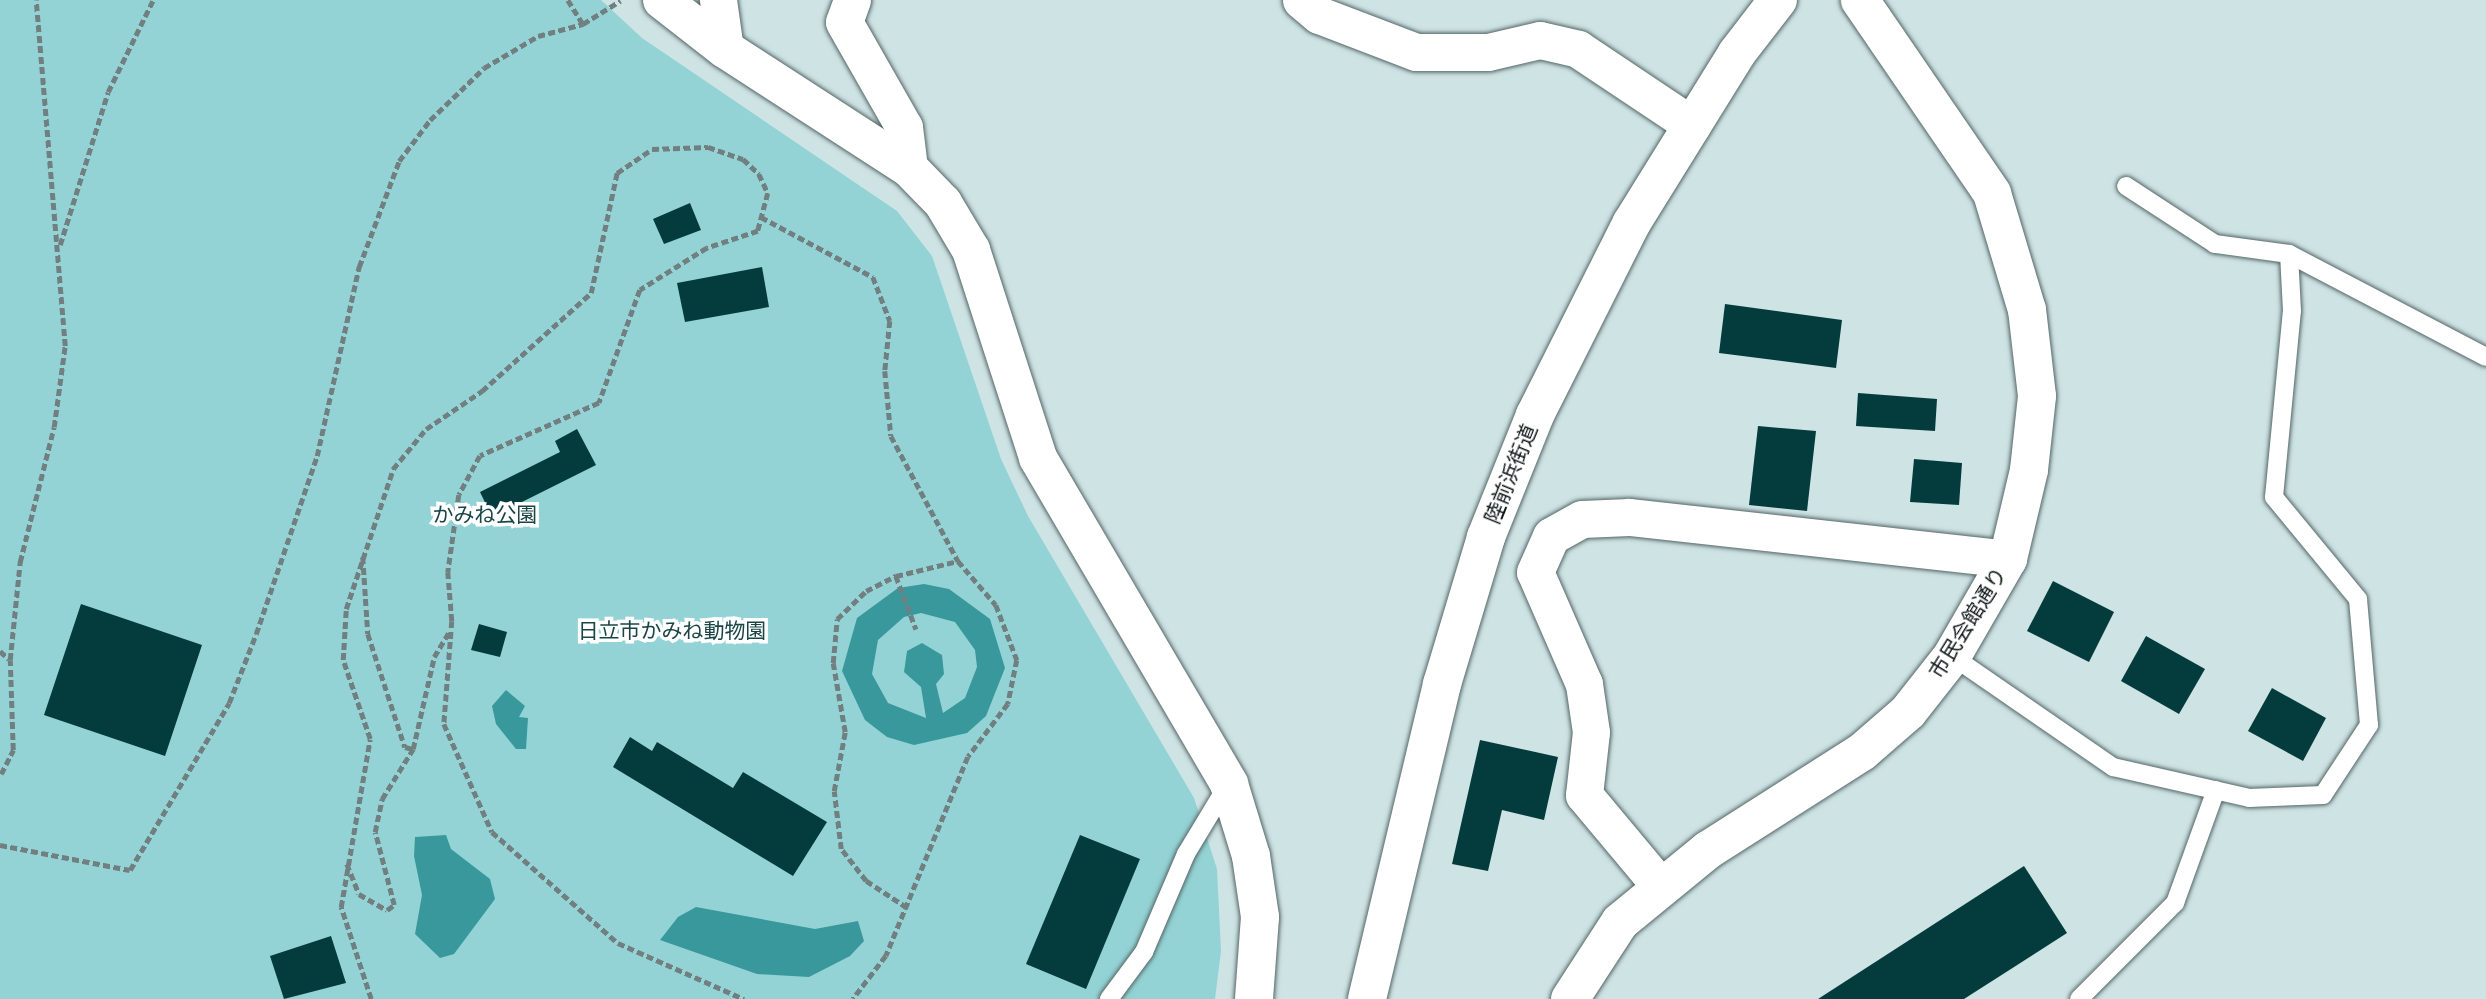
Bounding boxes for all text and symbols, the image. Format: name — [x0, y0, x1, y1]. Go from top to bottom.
street label: 陸前浜街道 — [1480, 421, 1542, 527]
park label: かみね公園 — [433, 502, 537, 528]
street label: 市民会館通り — [1924, 563, 2012, 683]
park label: 日立市かみね動物園 — [578, 618, 766, 644]

